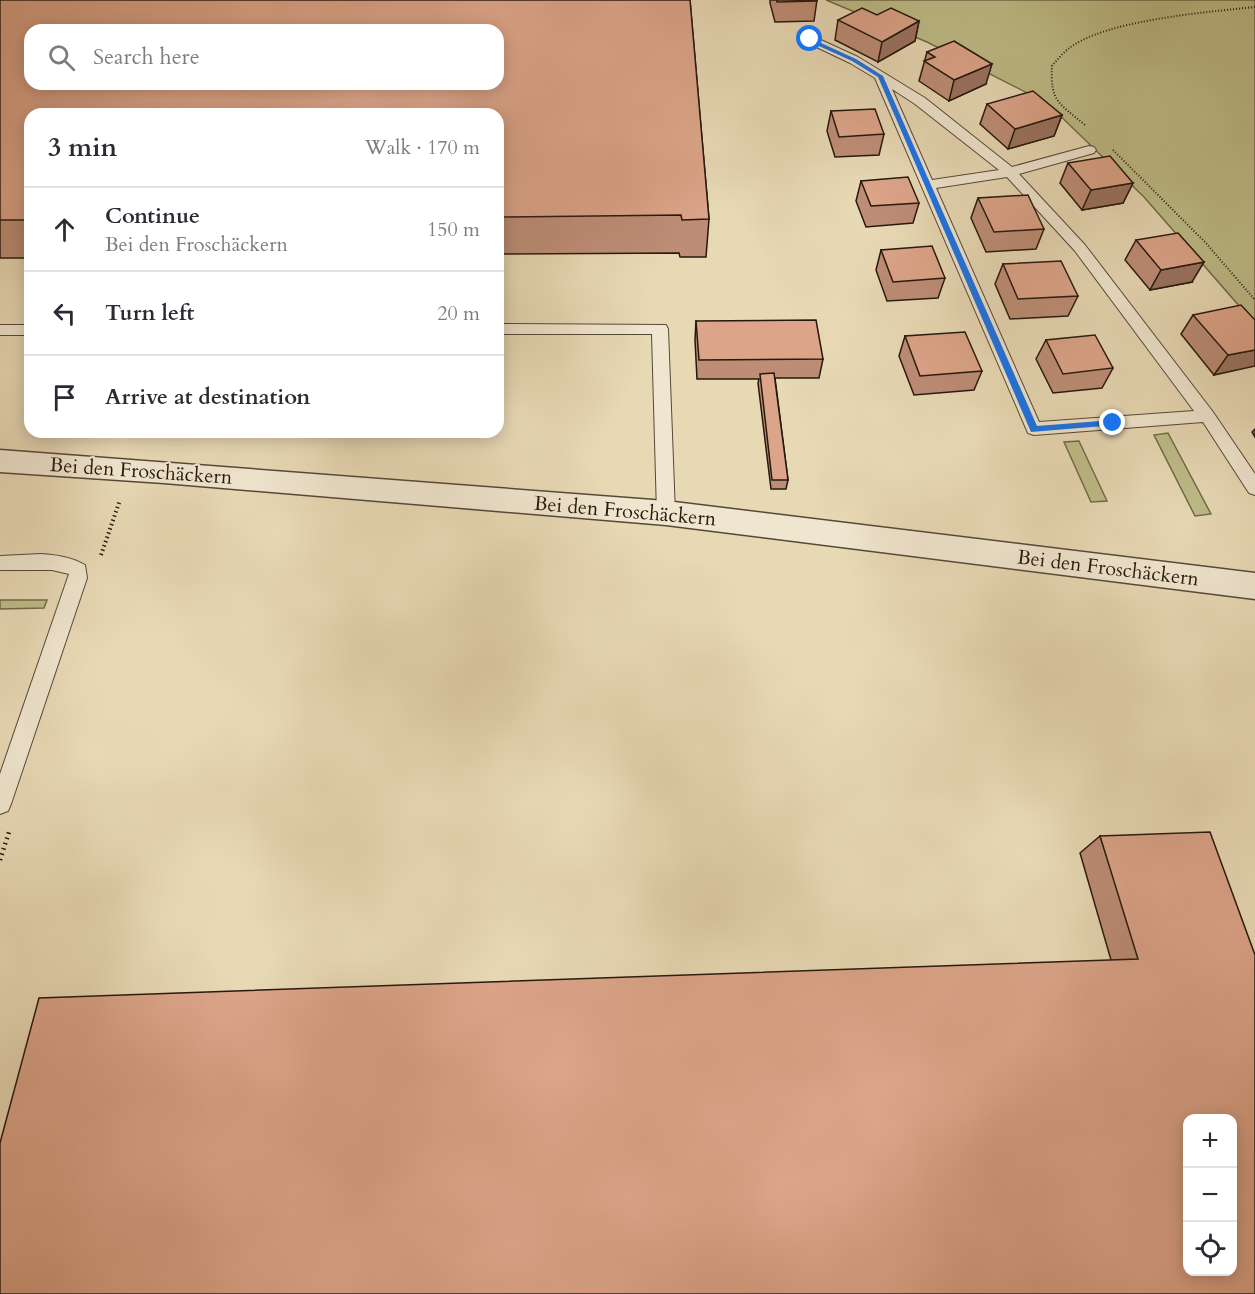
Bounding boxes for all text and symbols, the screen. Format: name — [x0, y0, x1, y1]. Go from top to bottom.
search box — [24, 24, 504, 90]
route start — [796, 25, 822, 51]
icon: search — [45, 41, 78, 74]
text: Search here — [93, 42, 200, 72]
text: 3 min — [48, 130, 117, 165]
text: Walk · 170 m — [365, 134, 480, 161]
text: Continue — [105, 201, 200, 231]
icon: ahead — [48, 213, 81, 246]
text: 150 m — [427, 216, 480, 243]
text: Bei den Froschäckern — [105, 231, 288, 258]
icon: left — [48, 297, 81, 330]
text: Turn left — [105, 298, 194, 328]
text: 20 m — [437, 300, 480, 327]
icon: arrive — [48, 381, 81, 414]
text: Arrive at destination — [105, 382, 310, 412]
route end — [1099, 409, 1125, 435]
street label: Bei den Froschäckern — [49, 451, 234, 491]
street label: Bei den Froschäckern — [533, 490, 718, 532]
street label: Bei den Froschäckern — [1016, 543, 1201, 593]
map controls — [1183, 1114, 1237, 1276]
button: + — [1183, 1114, 1237, 1168]
button: − — [1183, 1168, 1237, 1222]
button: locate — [1183, 1222, 1237, 1276]

